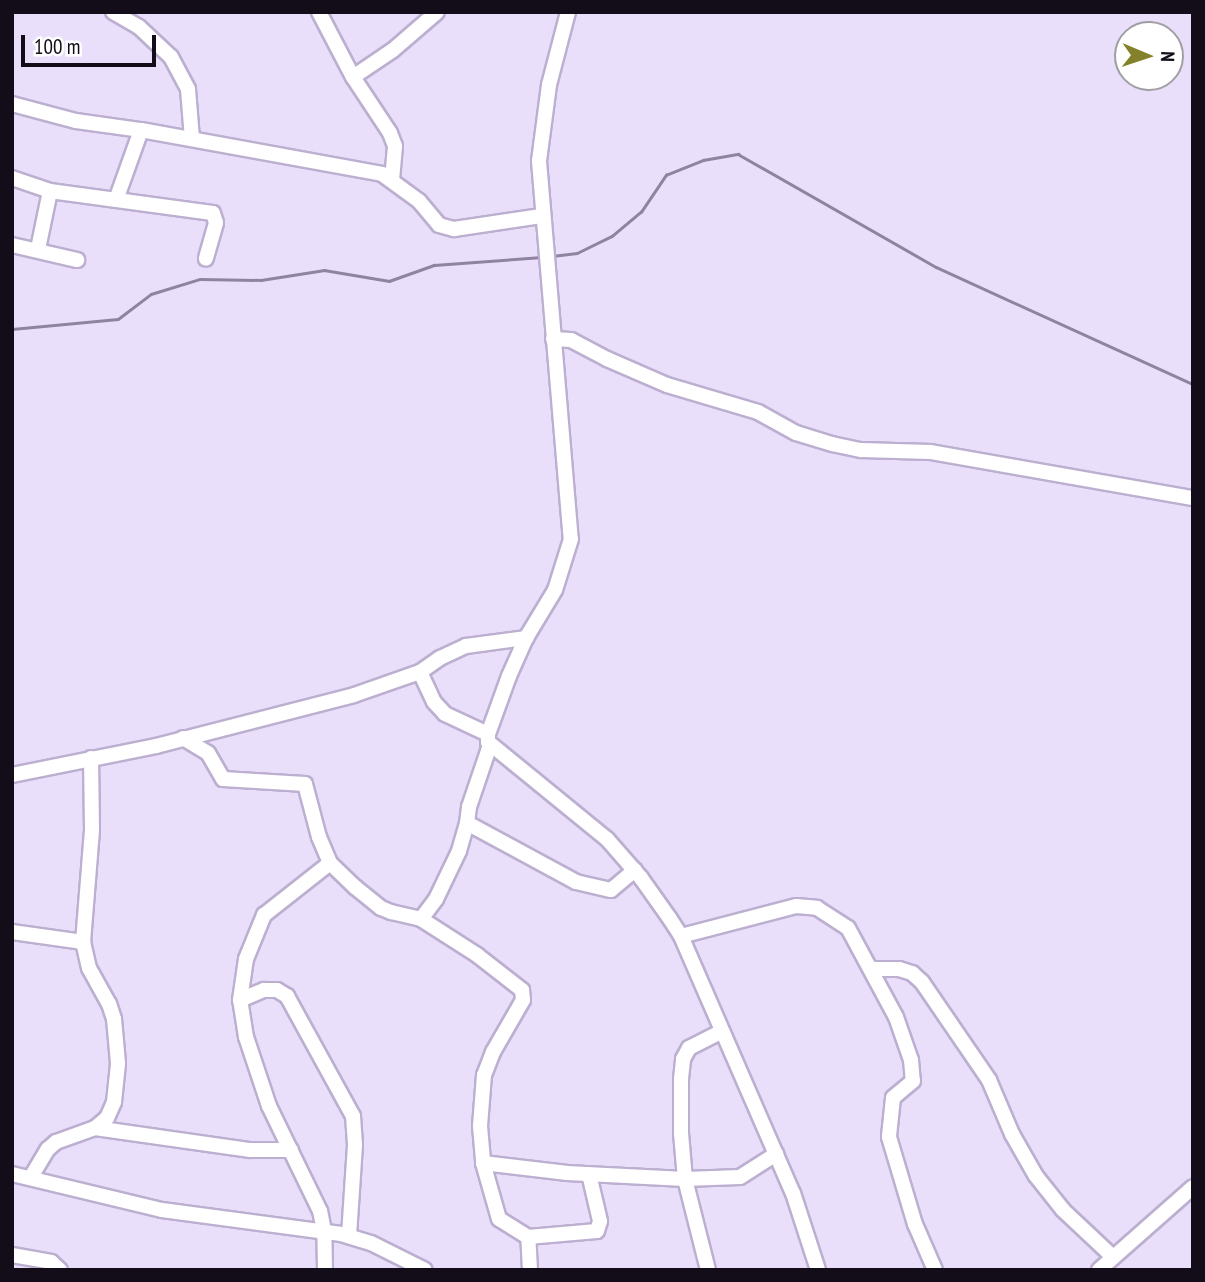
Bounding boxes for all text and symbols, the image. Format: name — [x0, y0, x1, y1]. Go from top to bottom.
scale bar — [24, 21, 159, 65]
north arrow — [1114, 21, 1184, 91]
text: 100 m — [34, 33, 80, 60]
text: N — [1156, 51, 1180, 62]

